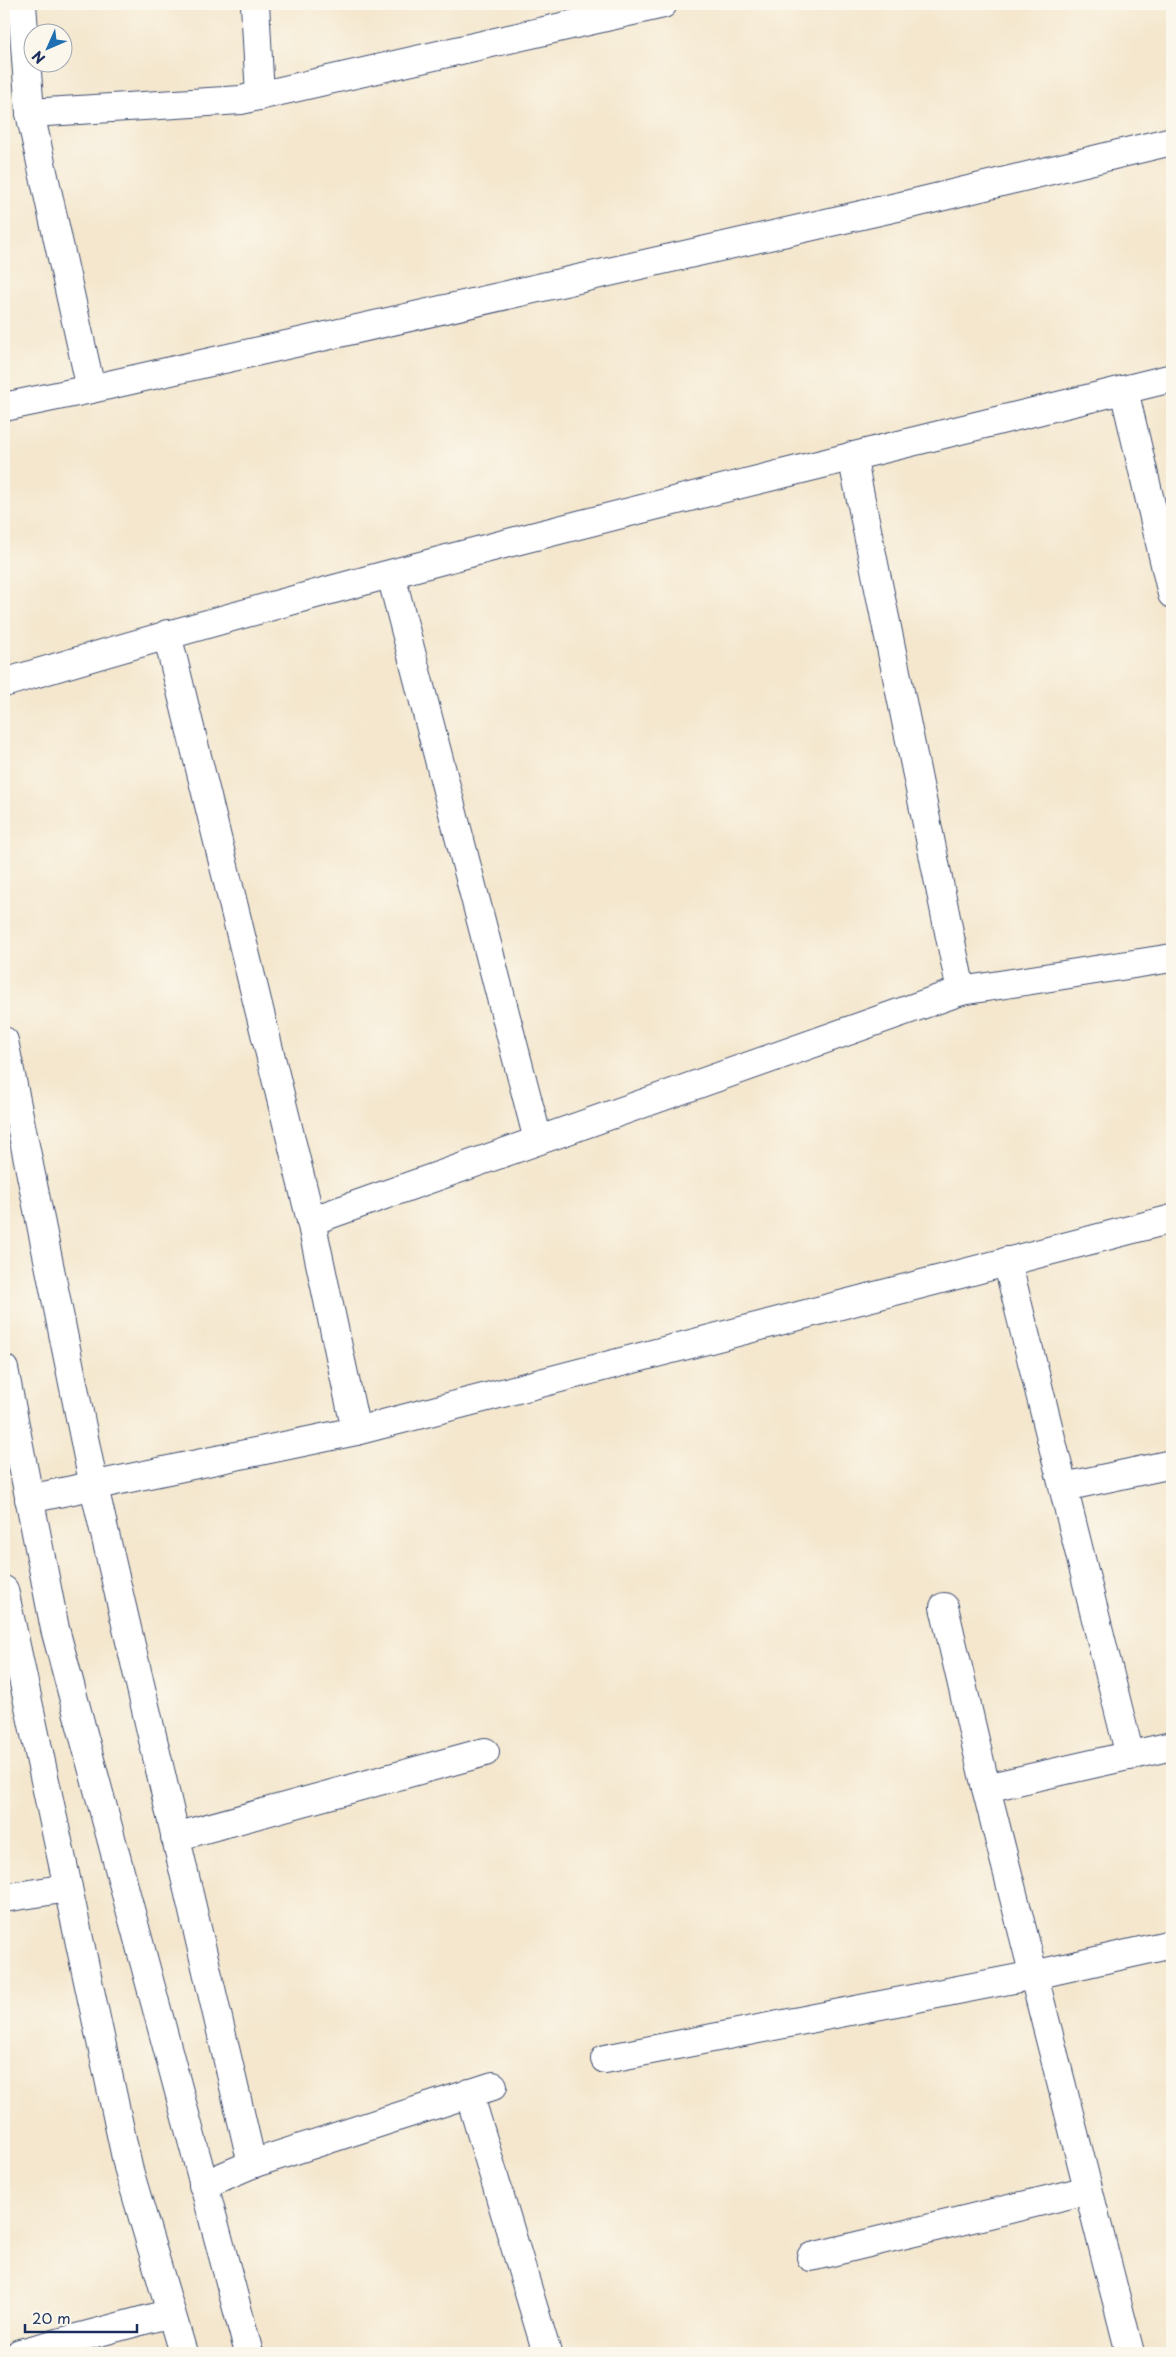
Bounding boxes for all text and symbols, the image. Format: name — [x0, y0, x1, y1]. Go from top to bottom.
north arrow — [22, 22, 72, 72]
text: N — [27, 46, 50, 69]
scale bar — [25, 2302, 138, 2334]
text: 20 m — [32, 2306, 71, 2329]

